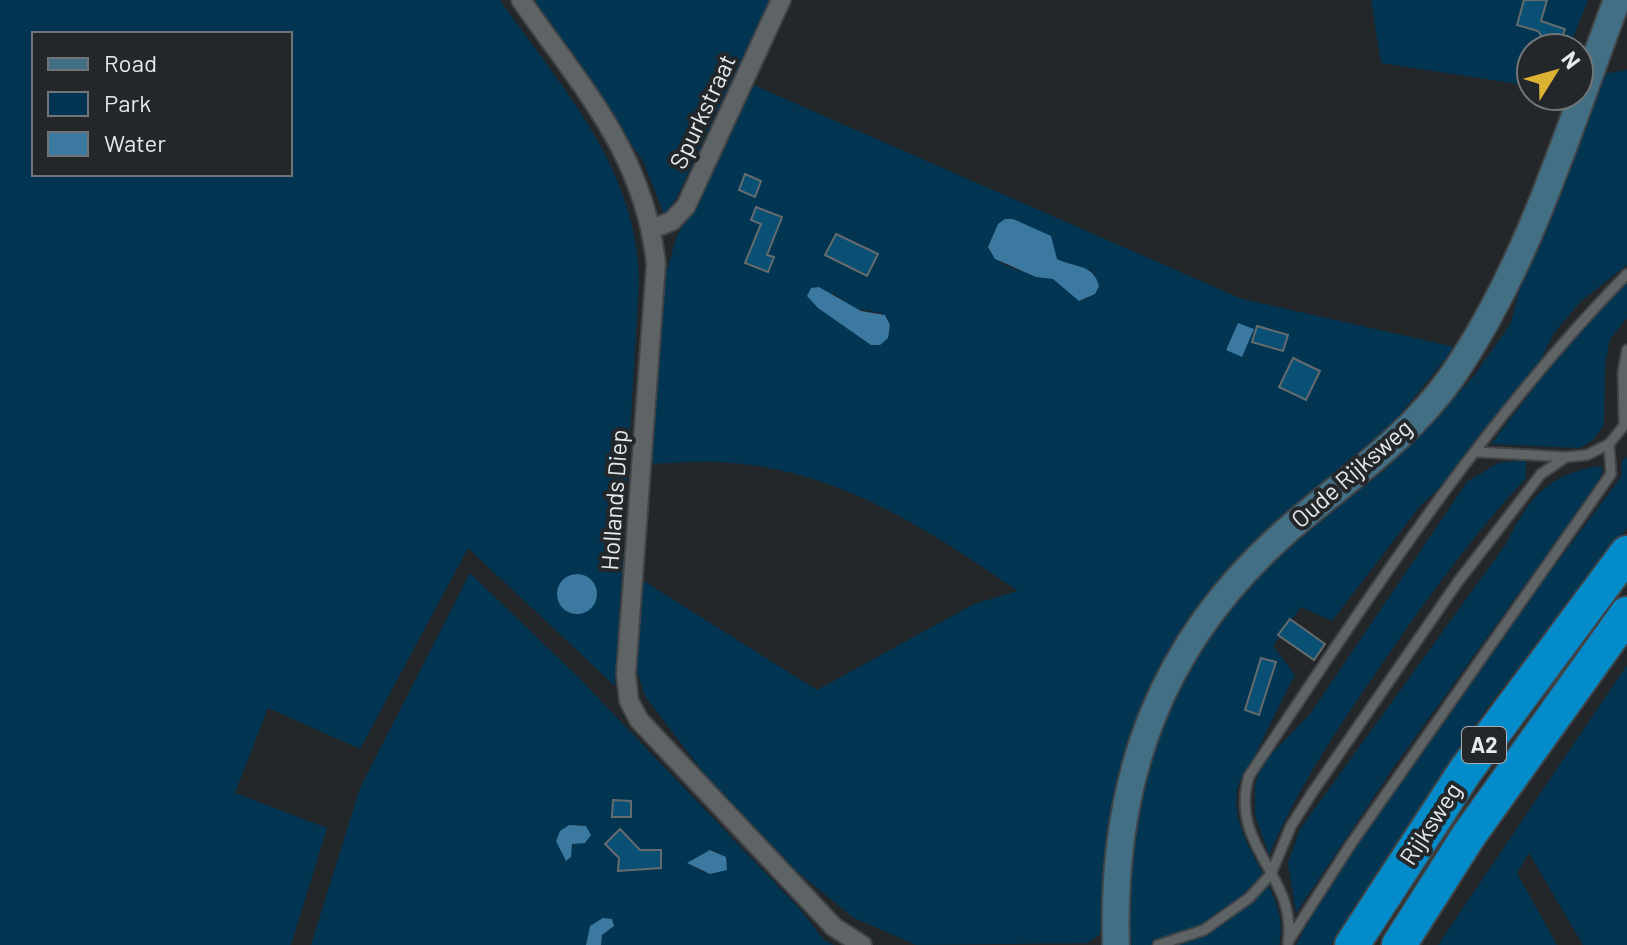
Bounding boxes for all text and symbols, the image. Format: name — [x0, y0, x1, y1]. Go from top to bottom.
legend — [32, 32, 292, 176]
north arrow — [1515, 32, 1595, 112]
text: N — [1557, 46, 1587, 73]
text: Road — [104, 48, 157, 77]
street label: Spurkstraat — [663, 50, 741, 173]
text: Park — [104, 88, 151, 117]
text: Water — [104, 128, 166, 157]
street label: Oude Rijksweg — [1285, 413, 1417, 533]
street label: Hollands Diep — [594, 428, 633, 571]
road number: A2 — [1462, 727, 1506, 763]
street label: Rijksweg — [1393, 777, 1467, 870]

